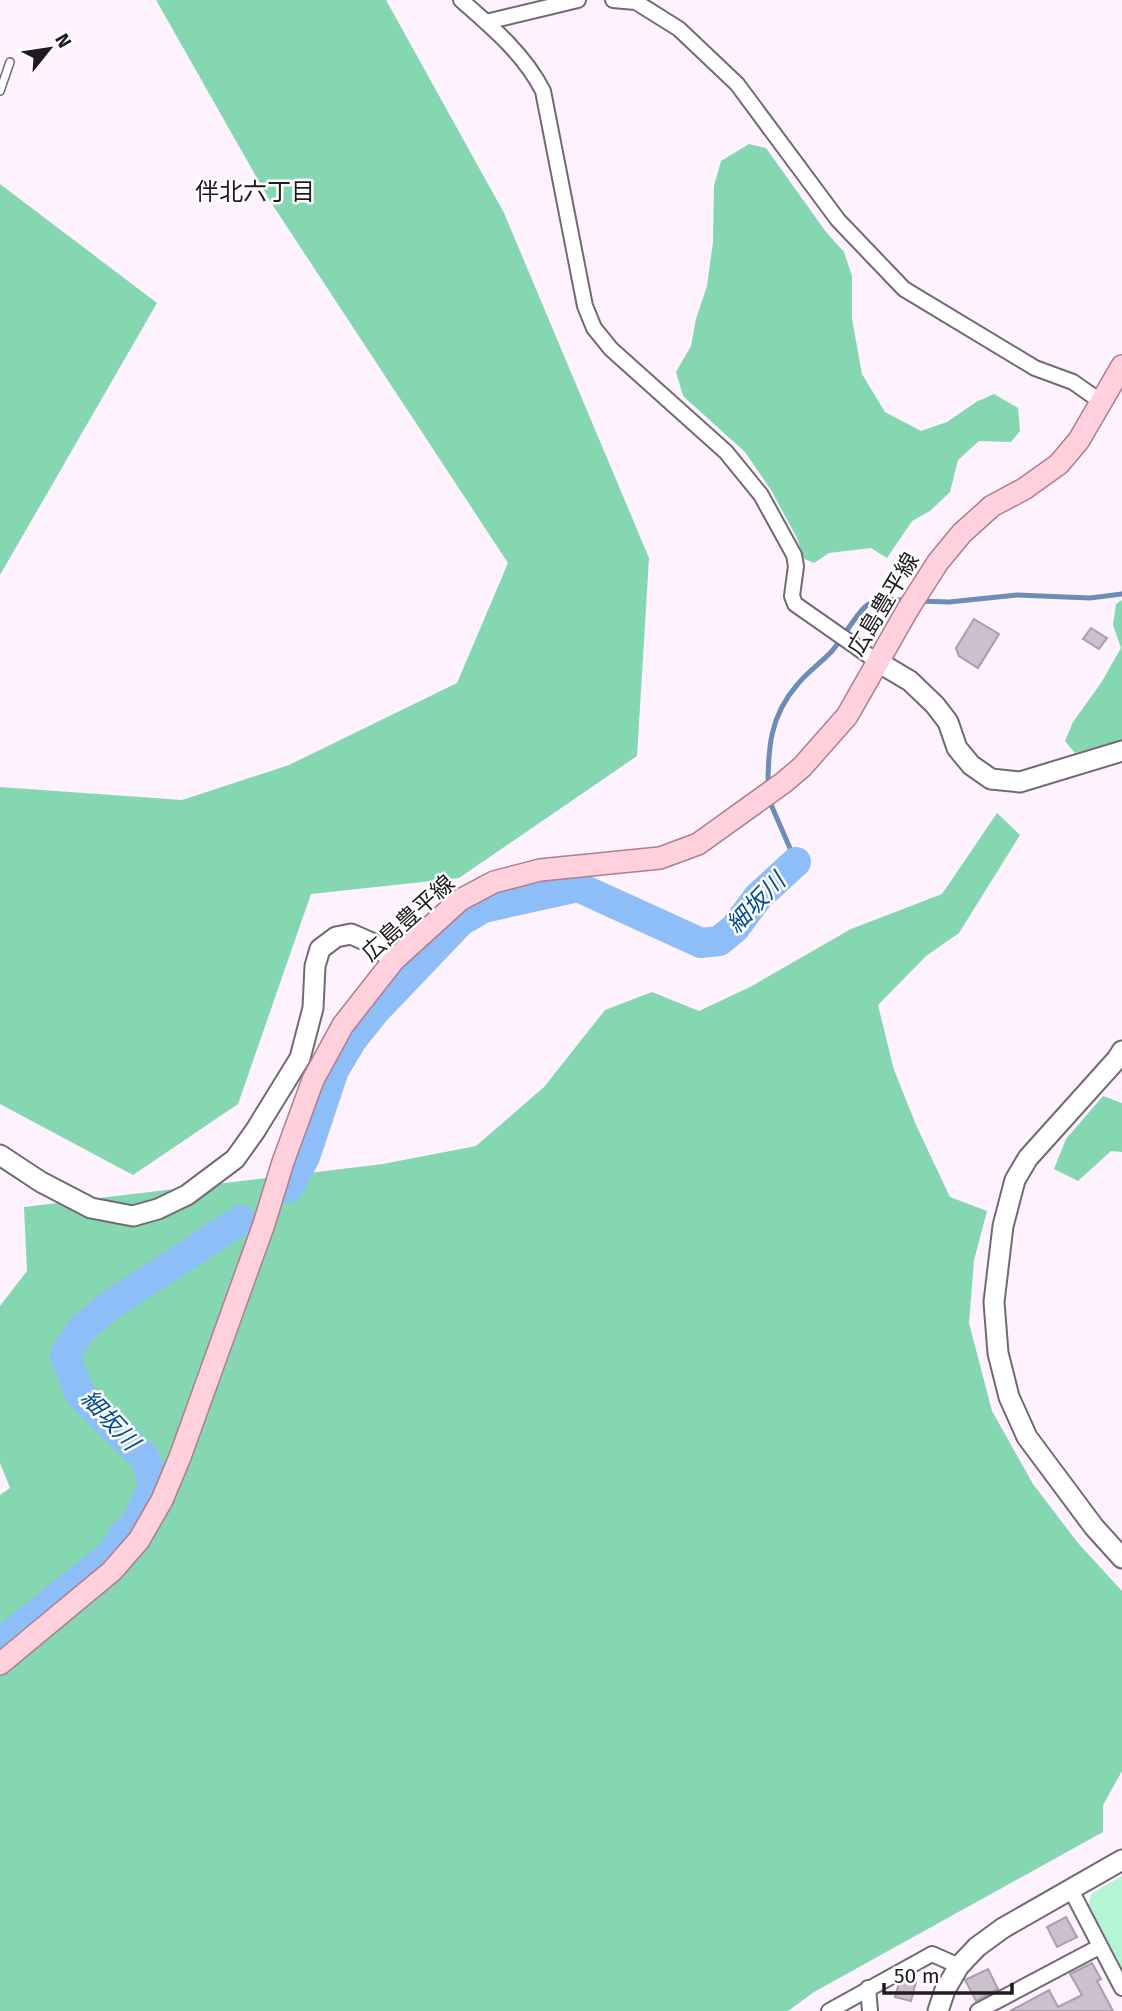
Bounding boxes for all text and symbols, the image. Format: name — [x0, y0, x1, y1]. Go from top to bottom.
north arrow — [14, 14, 84, 84]
text: N — [50, 30, 76, 52]
district label: 伴北六丁目 — [195, 178, 315, 206]
street label: 広島豊平線 — [841, 548, 925, 660]
water label: 細坂川 — [721, 865, 793, 939]
street label: 広島豊平線 — [356, 869, 460, 967]
water label: 細坂川 — [75, 1384, 147, 1458]
scale bar — [884, 1952, 1012, 1996]
text: 50 m — [894, 1963, 940, 1989]

